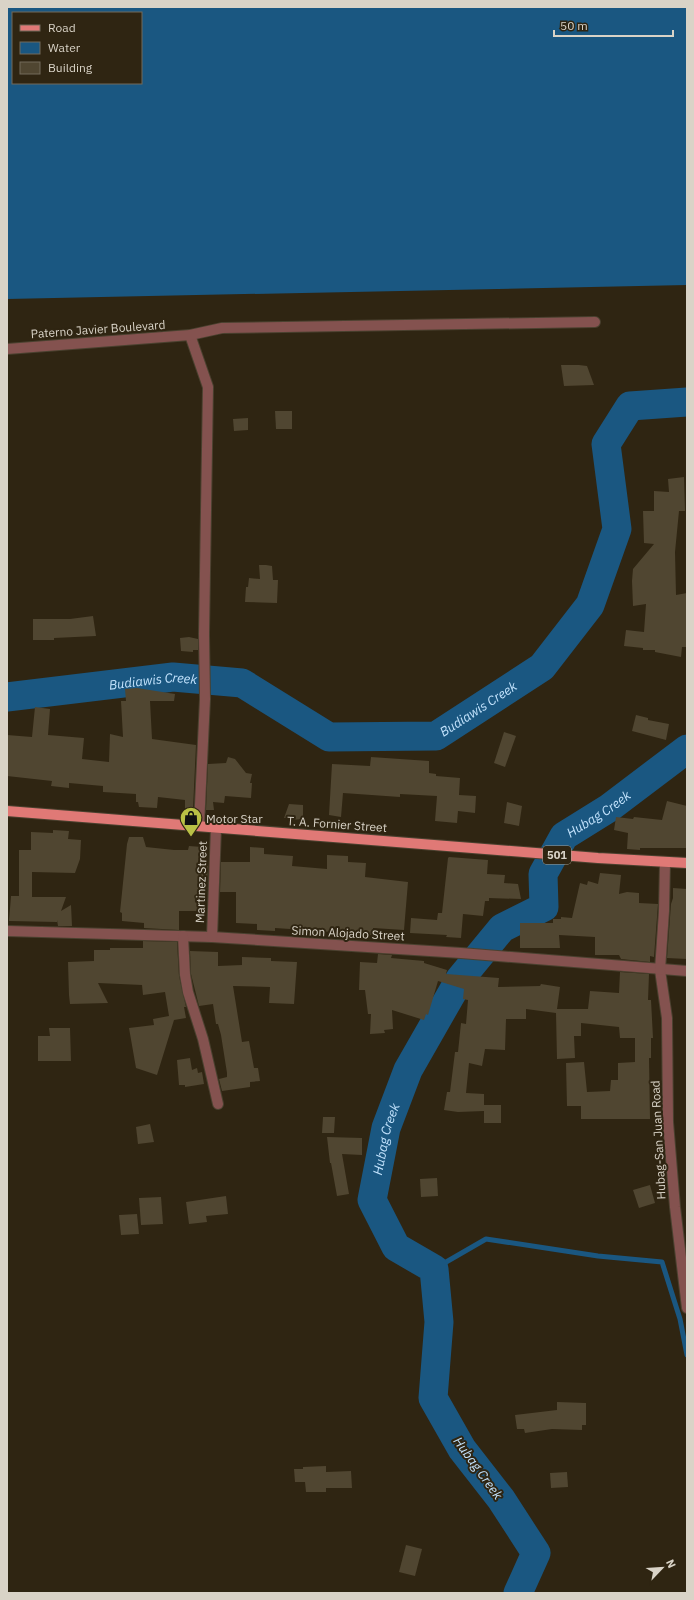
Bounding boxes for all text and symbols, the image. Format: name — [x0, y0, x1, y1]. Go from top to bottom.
legend — [12, 12, 142, 84]
scale bar — [554, 12, 673, 38]
text: 50 m — [560, 18, 588, 33]
text: Road — [48, 20, 76, 35]
text: Water — [48, 40, 81, 55]
text: Building — [48, 60, 93, 75]
street label: Paterno Javier Boulevard — [30, 317, 166, 341]
water label: Budiawis Creek — [108, 668, 198, 693]
water label: Budiawis Creek — [436, 677, 520, 740]
water label: Hubag Creek — [563, 786, 634, 841]
shop icon: Motor Star — [178, 805, 204, 838]
place label: Motor Star — [206, 811, 263, 826]
street label: T. A. Fornier Street — [287, 813, 387, 835]
street label: Martinez Street — [192, 841, 210, 923]
road number: 501 — [543, 846, 571, 864]
street label: Simon Alojado Street — [291, 923, 405, 943]
street label: Hubag-San Juan Road — [647, 1080, 669, 1200]
water label: Hubag Creek — [369, 1100, 403, 1176]
water label: Hubag Creek — [450, 1433, 507, 1503]
north arrow — [642, 1548, 682, 1588]
text: N — [663, 1557, 679, 1570]

